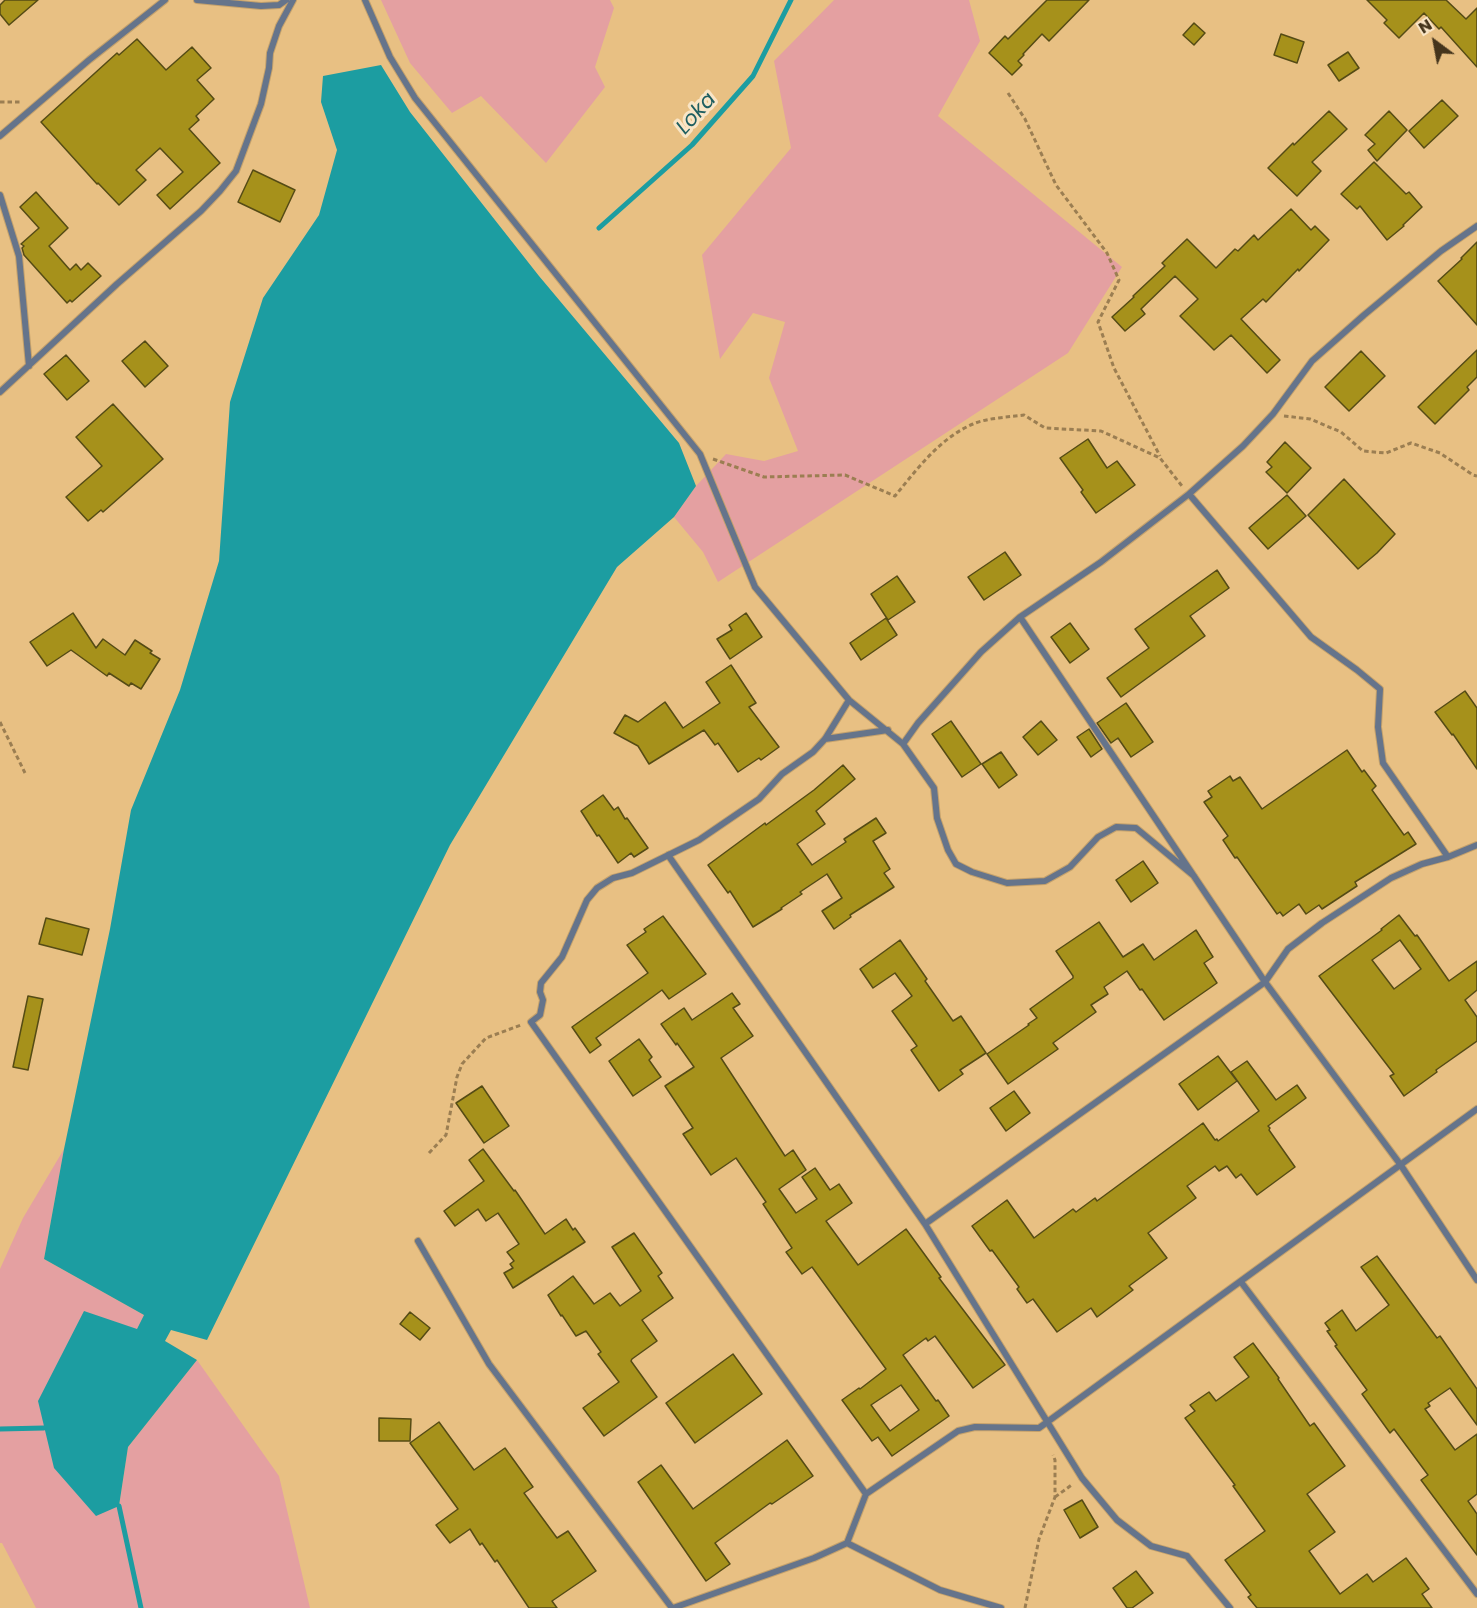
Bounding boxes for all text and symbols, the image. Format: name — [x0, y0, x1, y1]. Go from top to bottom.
north arrow — [1405, 12, 1465, 72]
text: N — [1414, 13, 1436, 39]
water label: Loka — [672, 88, 722, 140]

